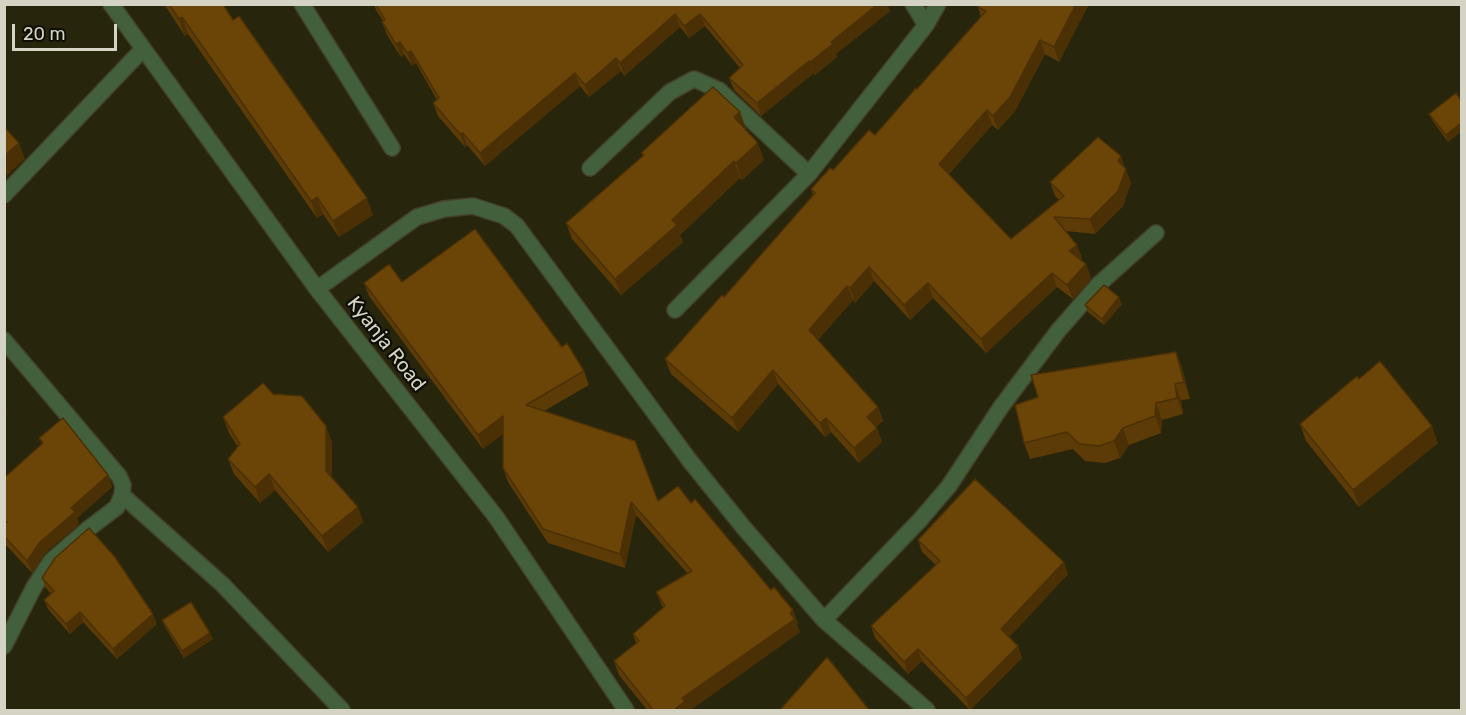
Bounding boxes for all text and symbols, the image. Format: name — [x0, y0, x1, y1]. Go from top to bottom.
scale bar — [15, 12, 120, 50]
text: 20 m — [23, 23, 65, 45]
street label: Kyanja Road — [342, 292, 430, 396]

